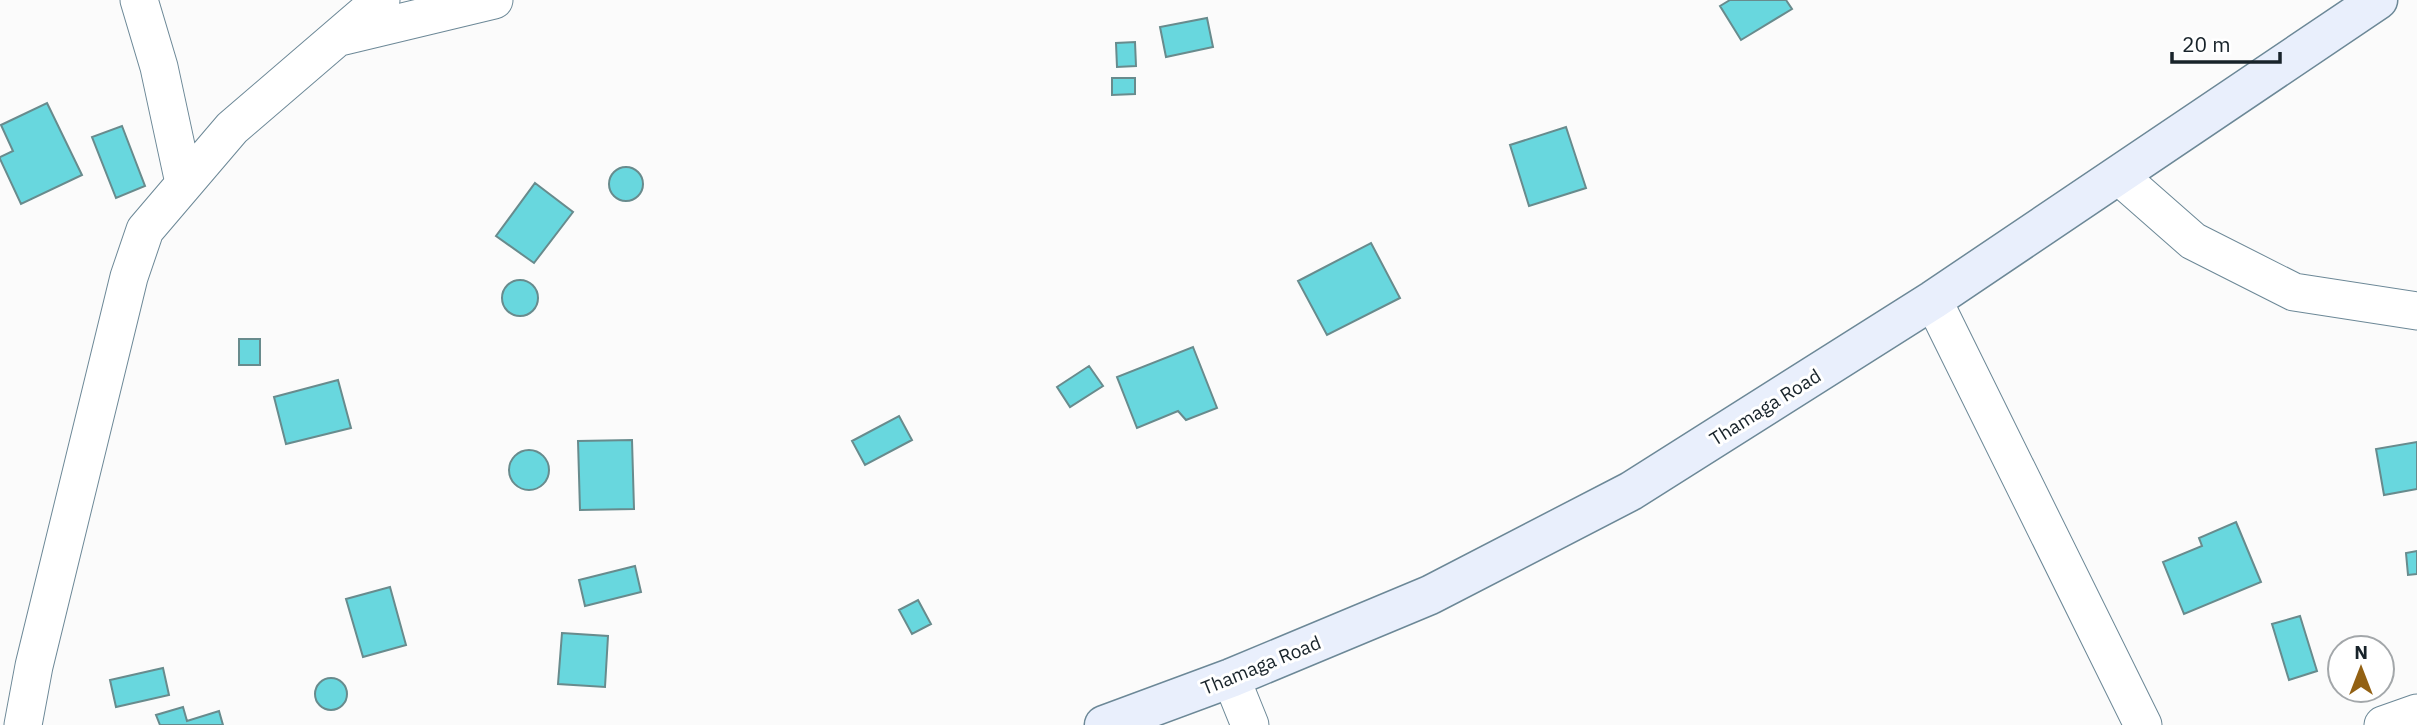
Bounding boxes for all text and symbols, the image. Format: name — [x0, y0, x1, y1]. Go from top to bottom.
scale bar — [2172, 21, 2280, 65]
text: 20 m — [2182, 30, 2231, 58]
street label: Thamaga Road — [1705, 363, 1825, 451]
street label: Thamaga Road — [1198, 630, 1324, 700]
north arrow — [2326, 634, 2396, 704]
text: N — [2354, 640, 2368, 664]

